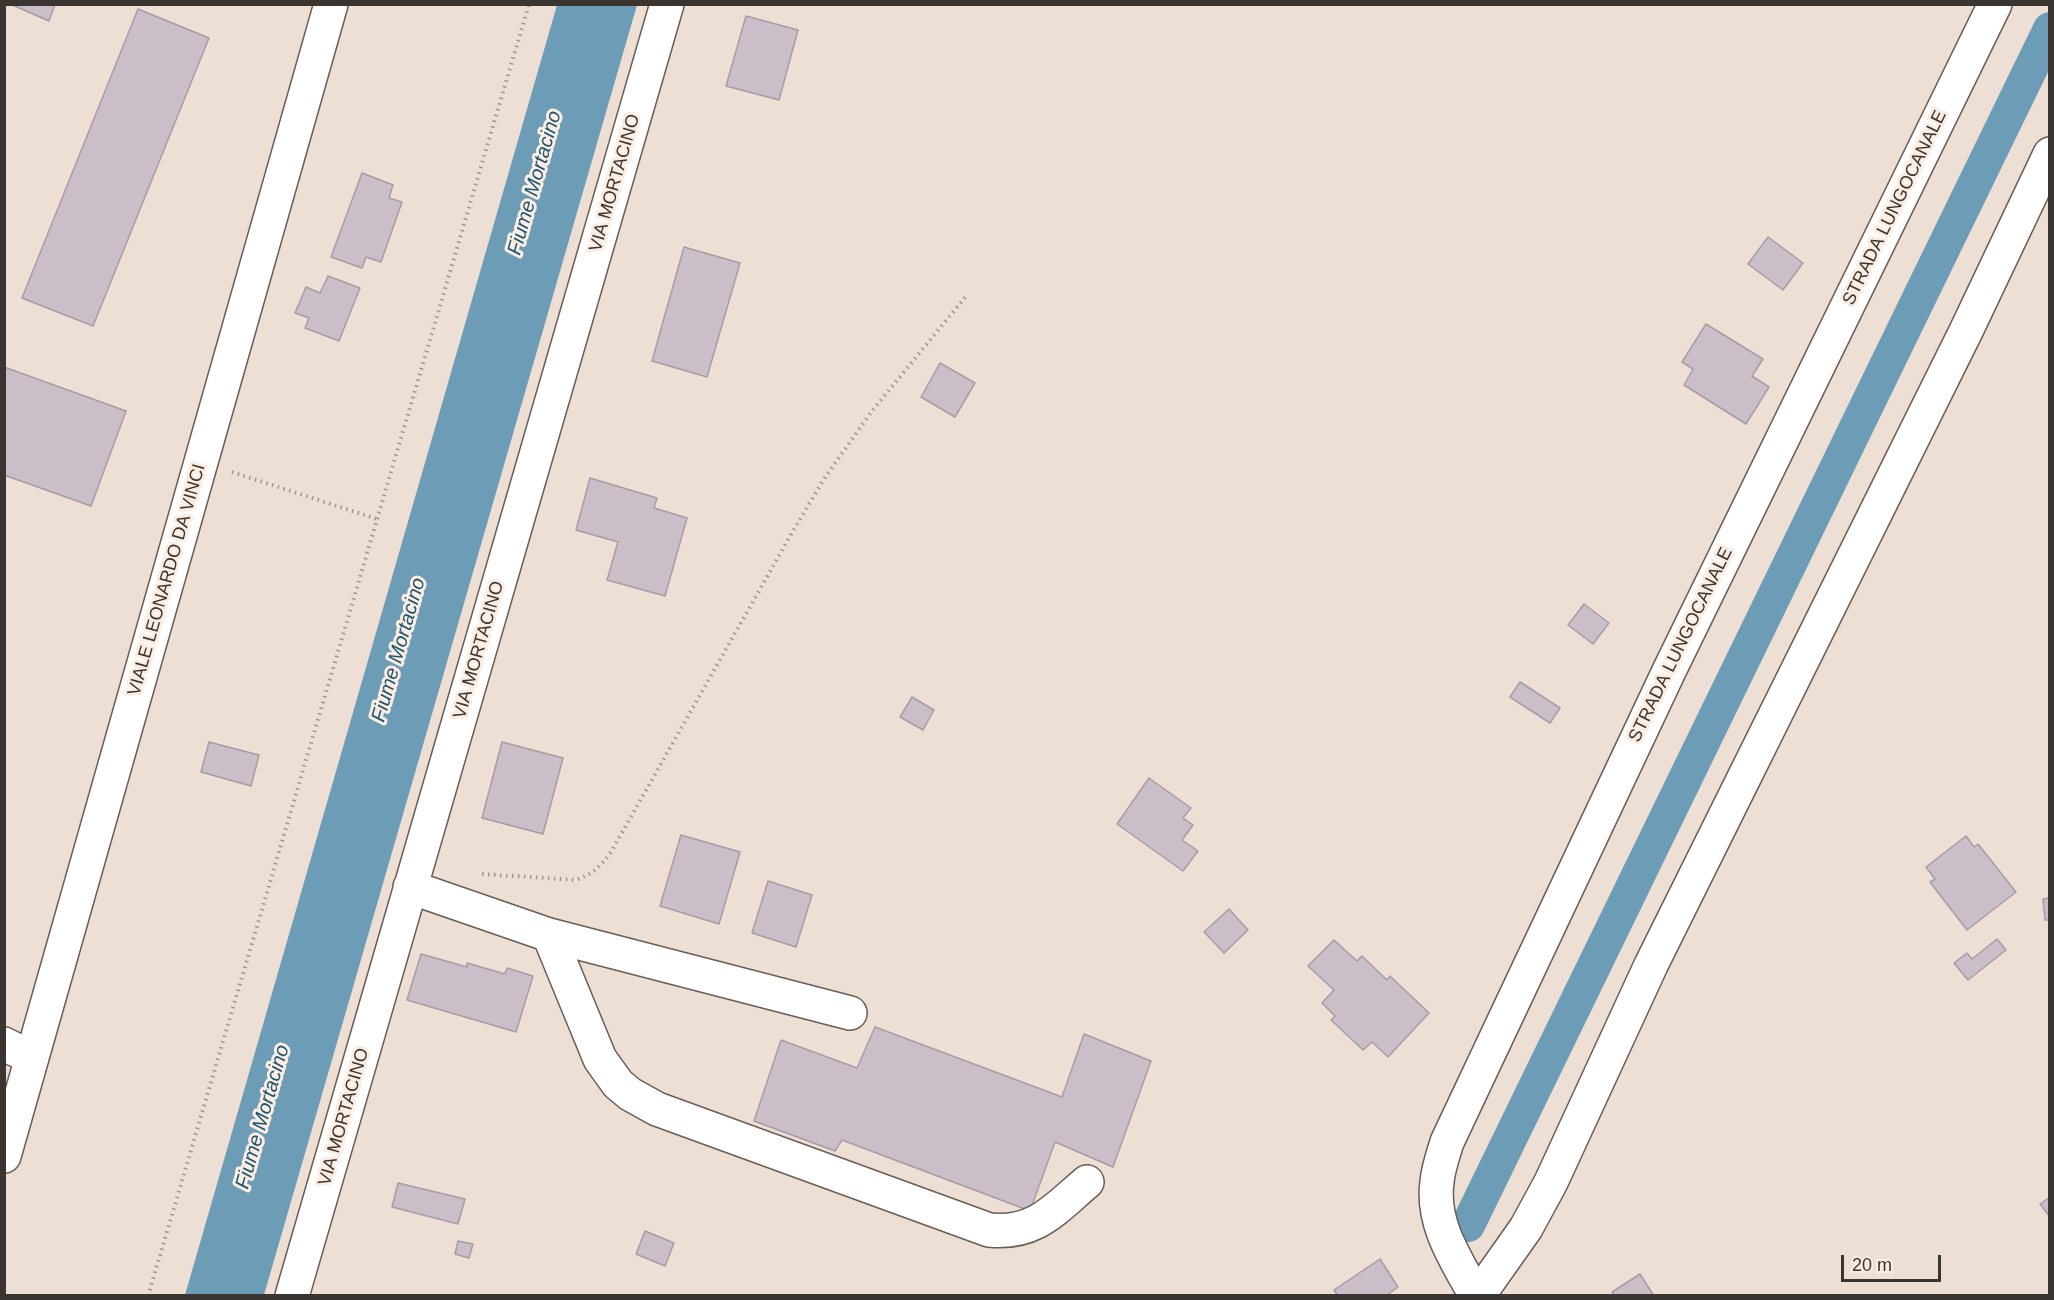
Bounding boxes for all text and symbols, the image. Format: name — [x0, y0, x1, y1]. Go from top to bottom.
street label: STRADA LUNGOCANALE — [1838, 107, 1952, 309]
water label: Fiume Mortacino — [503, 108, 567, 258]
street label: VIA MORTACINO — [585, 112, 645, 254]
street label: VIALE LEONARDO DA VINCI — [124, 462, 210, 698]
street label: STRADA LUNGOCANALE — [1624, 544, 1738, 746]
water label: Fiume Mortacino — [367, 575, 431, 725]
street label: VIA MORTACINO — [449, 579, 509, 721]
water label: Fiume Mortacino — [231, 1042, 295, 1192]
street label: VIA MORTACINO — [314, 1046, 374, 1188]
scale bar — [1844, 1243, 1944, 1281]
text: 20 m — [1852, 1255, 1892, 1275]

